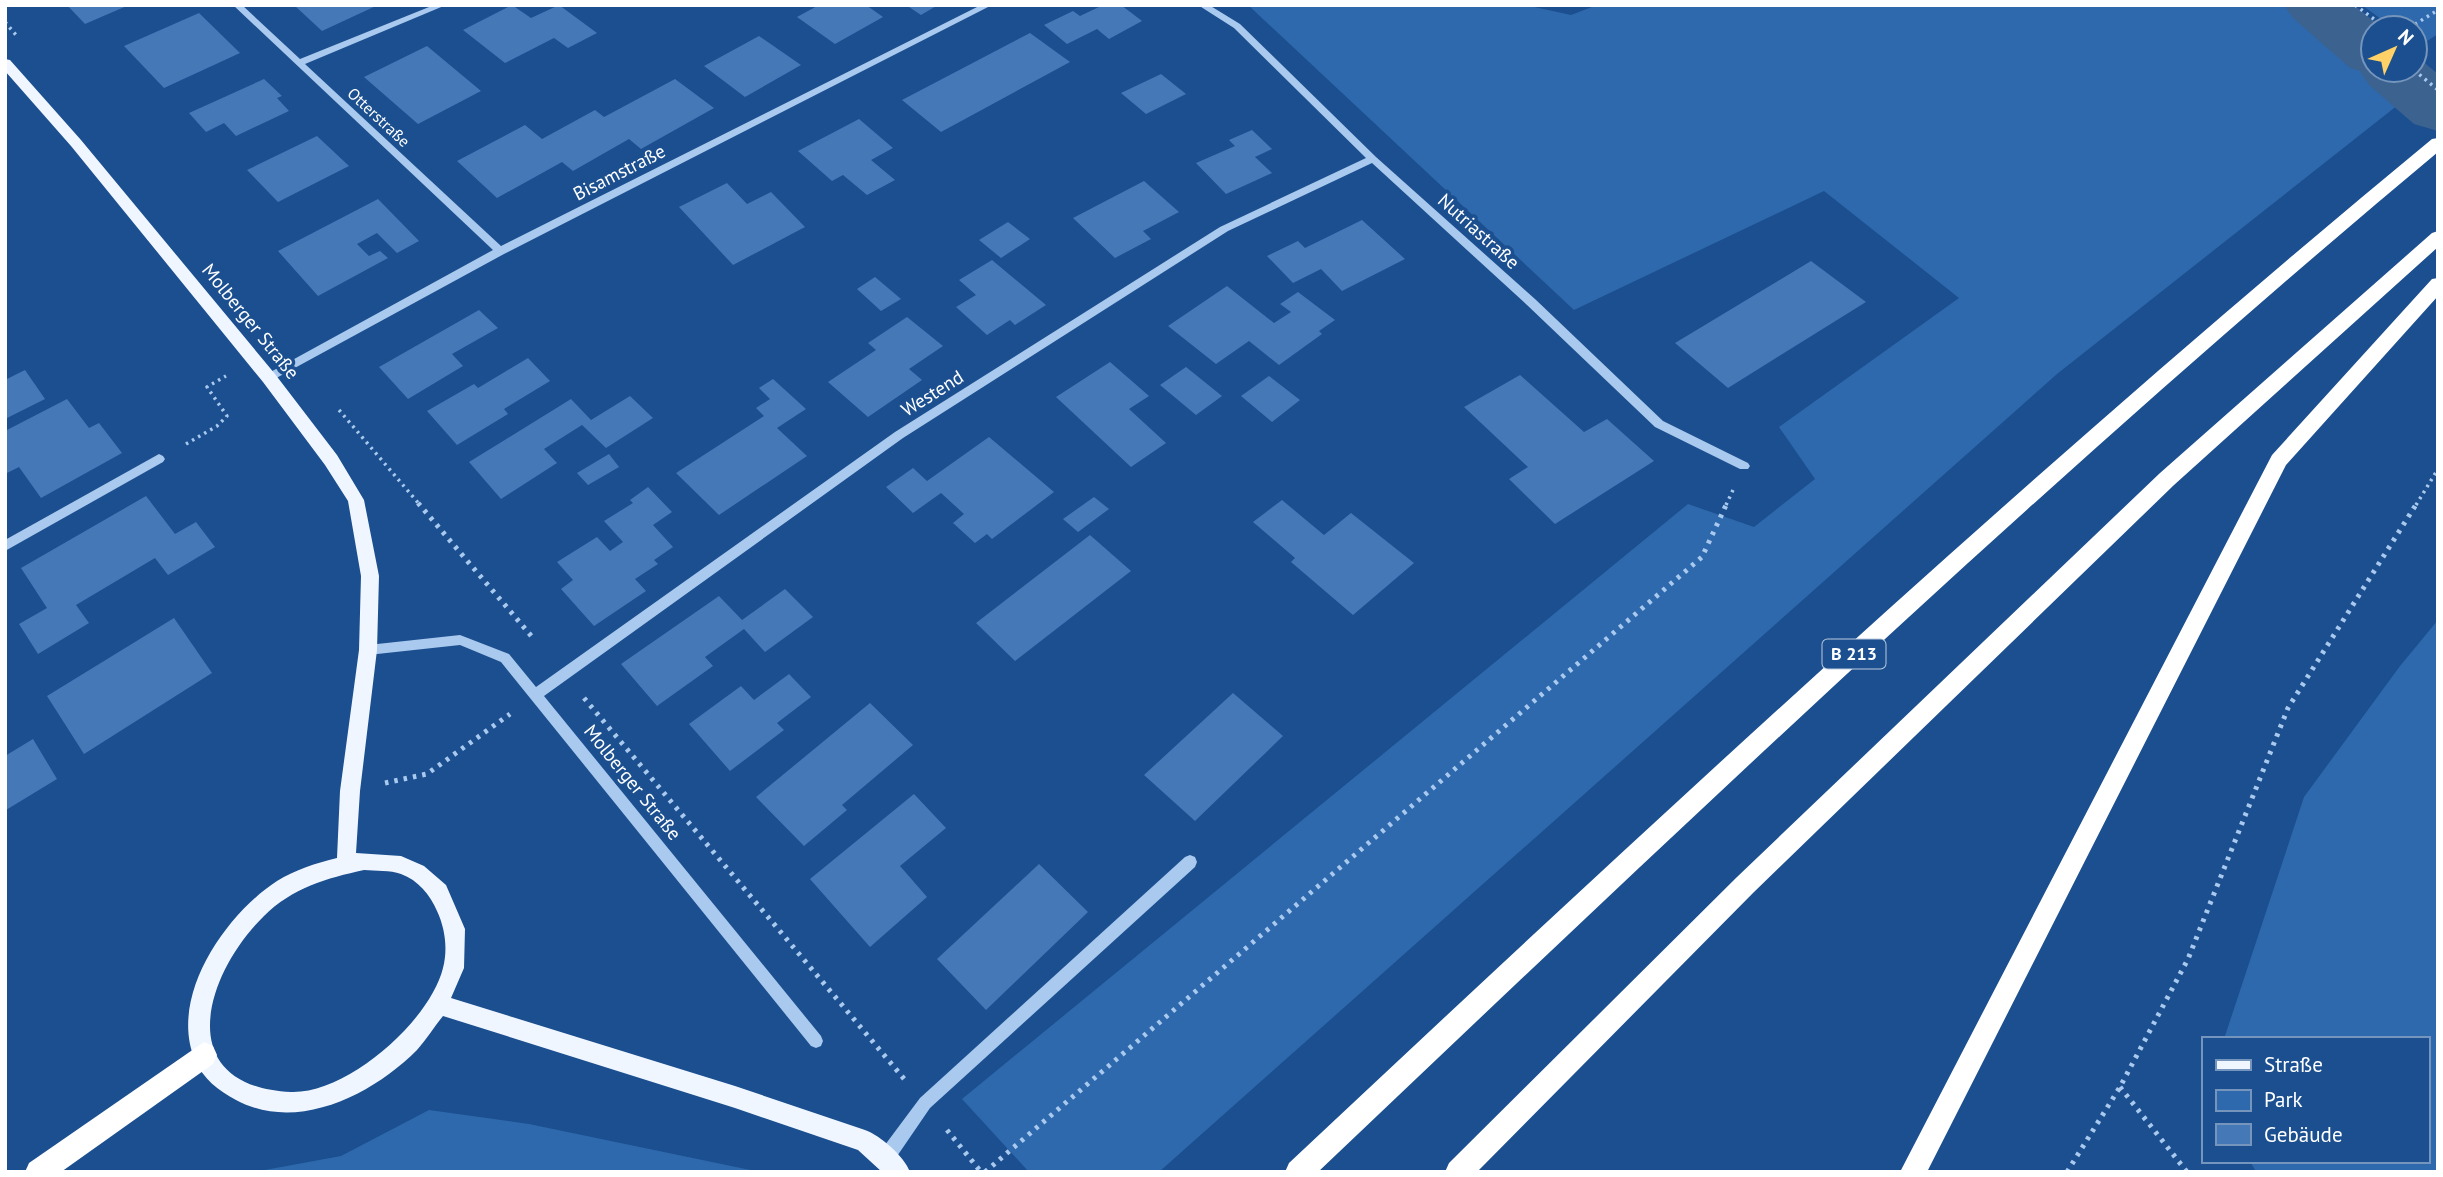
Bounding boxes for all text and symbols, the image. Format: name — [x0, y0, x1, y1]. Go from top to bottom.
north arrow — [2359, 14, 2429, 84]
text: N — [2393, 24, 2419, 50]
street label: Otterstraße — [344, 83, 414, 151]
street label: Bisamstraße — [569, 139, 669, 205]
street label: Nutriastraße — [1433, 188, 1525, 274]
street label: Molberger Straße — [197, 258, 305, 384]
street label: Westend — [896, 365, 968, 421]
road number: B 213 — [1822, 640, 1885, 668]
street label: Molberger Straße — [579, 719, 687, 845]
legend — [2202, 1037, 2429, 1163]
text: Straße — [2264, 1051, 2323, 1078]
text: Park — [2264, 1086, 2303, 1113]
text: Gebäude — [2264, 1121, 2343, 1148]

